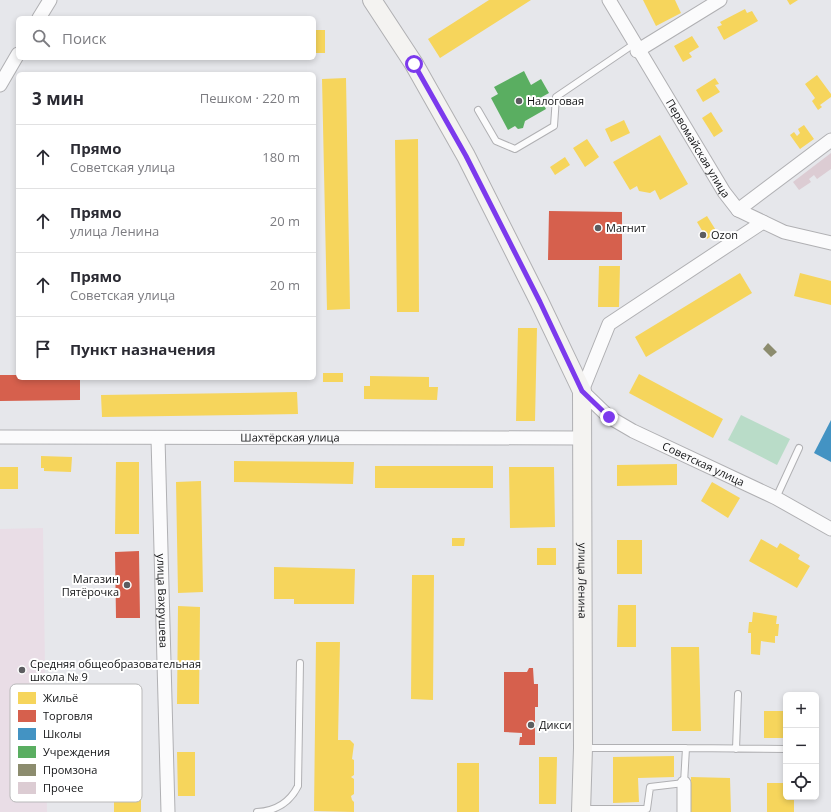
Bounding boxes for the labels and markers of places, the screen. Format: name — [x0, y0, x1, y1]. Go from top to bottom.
place label: Налоговая — [527, 93, 584, 108]
marker: Налоговая — [514, 96, 524, 106]
place label: Магнит — [606, 220, 646, 235]
marker: Магнит — [593, 223, 603, 233]
place label: Ozon — [711, 227, 738, 242]
marker: Ozon — [698, 230, 708, 240]
place label: Магазин Пятёрочка — [62, 571, 119, 599]
marker: Магазин Пятёрочка — [122, 580, 132, 590]
place label: Средняя общеобразовательная школа № 9 — [30, 656, 201, 684]
marker: Средняя общеобразовательная школа № 9 — [17, 665, 27, 675]
place label: Дикси — [539, 717, 571, 732]
marker: Дикси — [526, 720, 536, 730]

